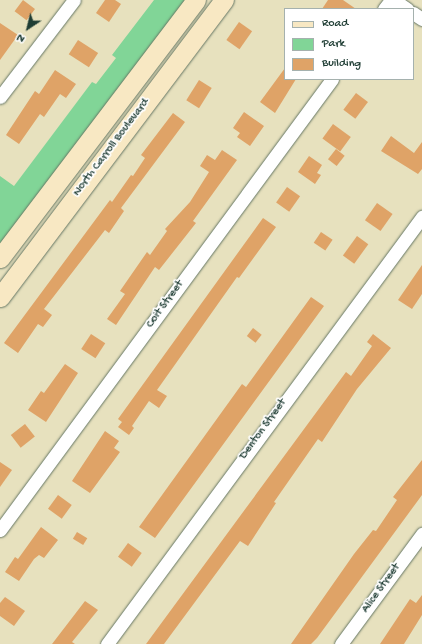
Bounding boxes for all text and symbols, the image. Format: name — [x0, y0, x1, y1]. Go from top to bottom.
north arrow — [8, 8, 48, 48]
legend — [284, 8, 414, 80]
text: Road — [322, 17, 348, 31]
text: N — [15, 31, 28, 45]
text: Park — [322, 37, 345, 51]
text: Building — [322, 57, 361, 71]
street label: North Carroll Boulevard — [71, 96, 153, 200]
street label: Coit Street — [144, 278, 188, 332]
street label: Denton Street — [237, 397, 291, 463]
street label: Alice Street — [359, 562, 405, 616]

